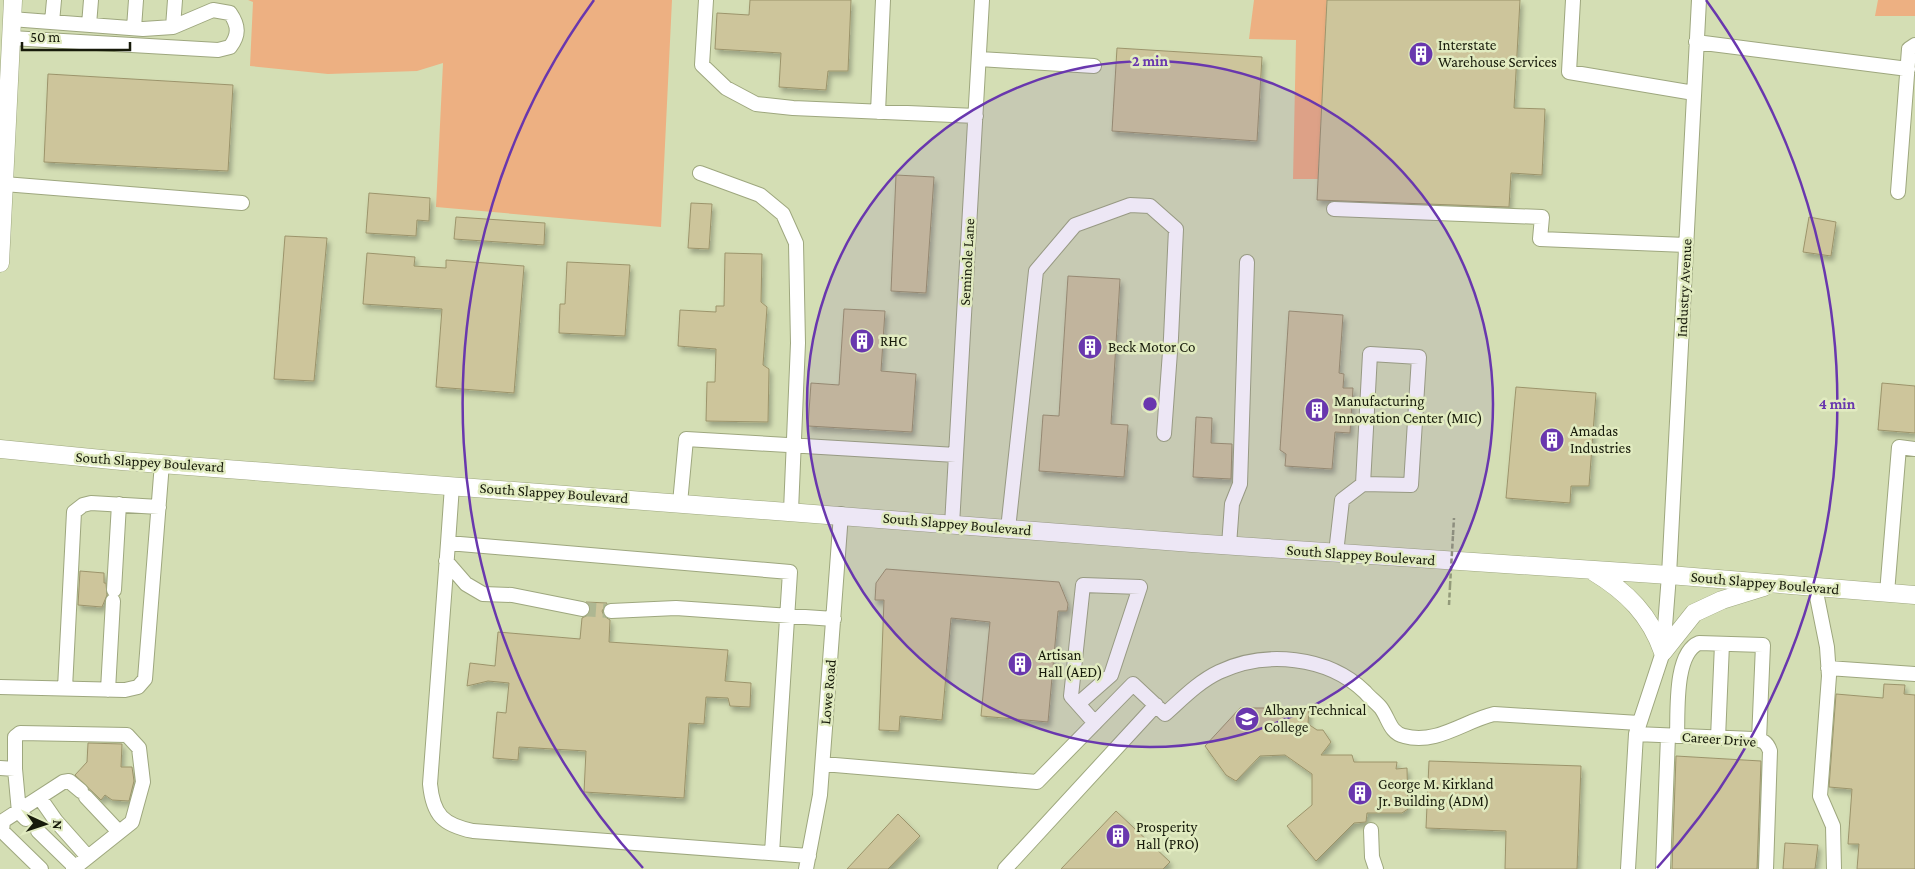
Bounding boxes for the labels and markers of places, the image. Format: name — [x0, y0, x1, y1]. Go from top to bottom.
place label: Interstate Warehouse Services — [1438, 37, 1557, 70]
building icon: Interstate Warehouse Services — [1408, 41, 1434, 67]
building icon: RHC — [849, 328, 875, 354]
place label: RHC — [880, 333, 907, 349]
building icon: Beck Motor Co — [1077, 334, 1103, 360]
place label: Beck Motor Co — [1108, 339, 1195, 355]
place label: Manufacturing Innovation Center (MIC) — [1334, 393, 1482, 427]
centre of rings — [1141, 395, 1159, 413]
building icon: Manufacturing Innovation Center (MIC) — [1304, 397, 1330, 423]
place label: Amadas Industries — [1570, 423, 1631, 456]
building icon: Amadas Industries — [1539, 427, 1565, 453]
place label: Artisan Hall (AED) — [1038, 647, 1102, 681]
building icon: Artisan Hall (AED) — [1007, 651, 1033, 677]
place label: Albany Technical College — [1264, 702, 1366, 736]
school or university icon: Albany Technical College — [1234, 706, 1260, 732]
place label: George M. Kirkland Jr. Building (ADM) — [1376, 776, 1494, 810]
building icon: George M. Kirkland Jr. Building (ADM) — [1347, 780, 1373, 806]
place label: Prosperity Hall (PRO) — [1136, 819, 1200, 853]
building icon: Prosperity Hall (PRO) — [1105, 823, 1131, 849]

